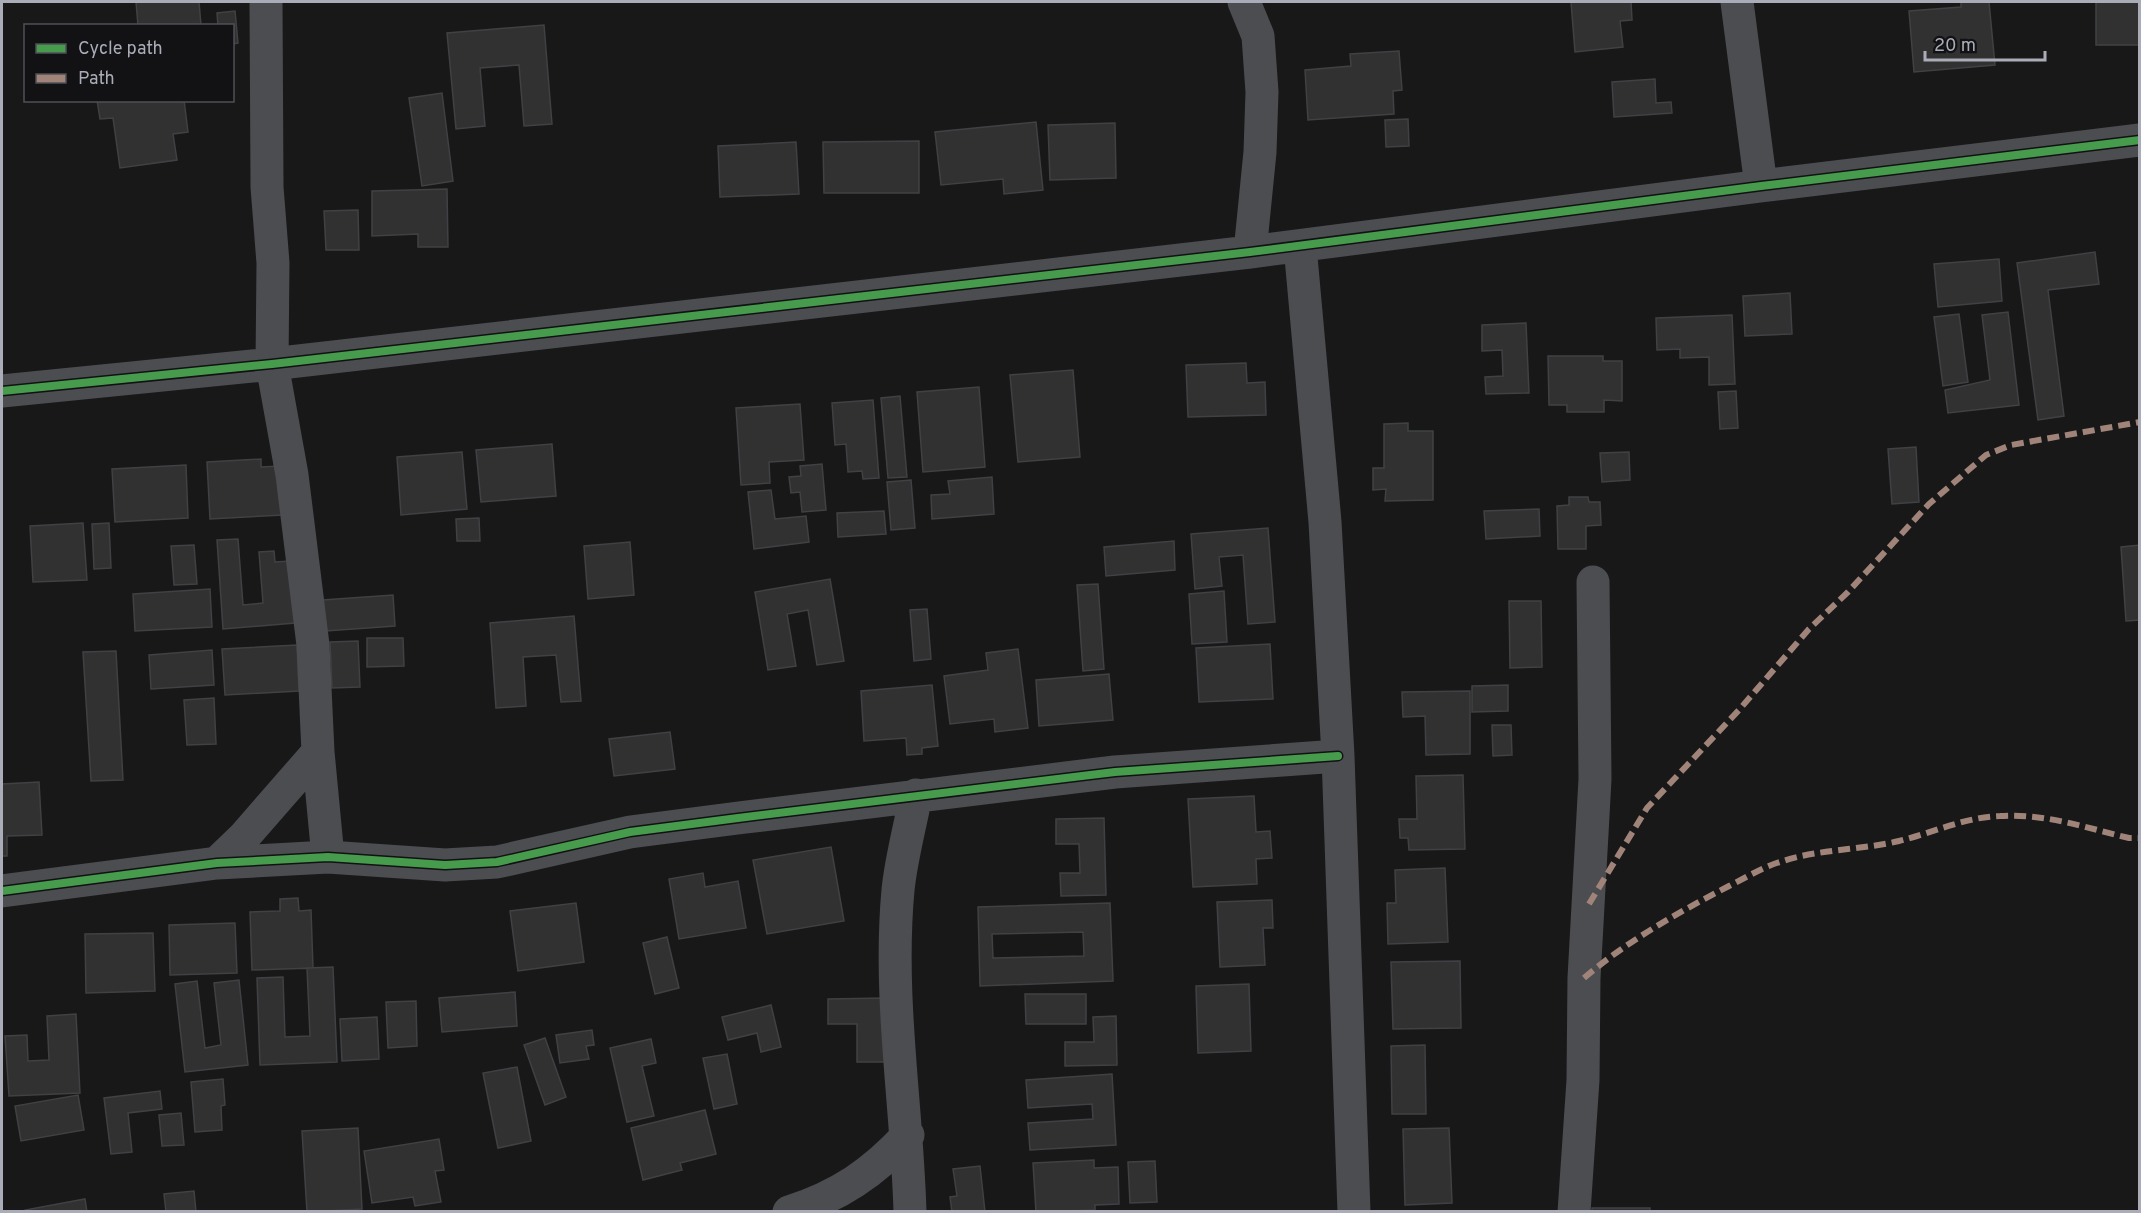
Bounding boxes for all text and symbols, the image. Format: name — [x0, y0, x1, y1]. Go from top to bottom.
legend — [24, 24, 234, 102]
scale bar — [1925, 24, 2045, 62]
text: 20 m — [1934, 35, 1976, 58]
text: Cycle path — [78, 38, 163, 61]
text: Path — [78, 68, 115, 91]

